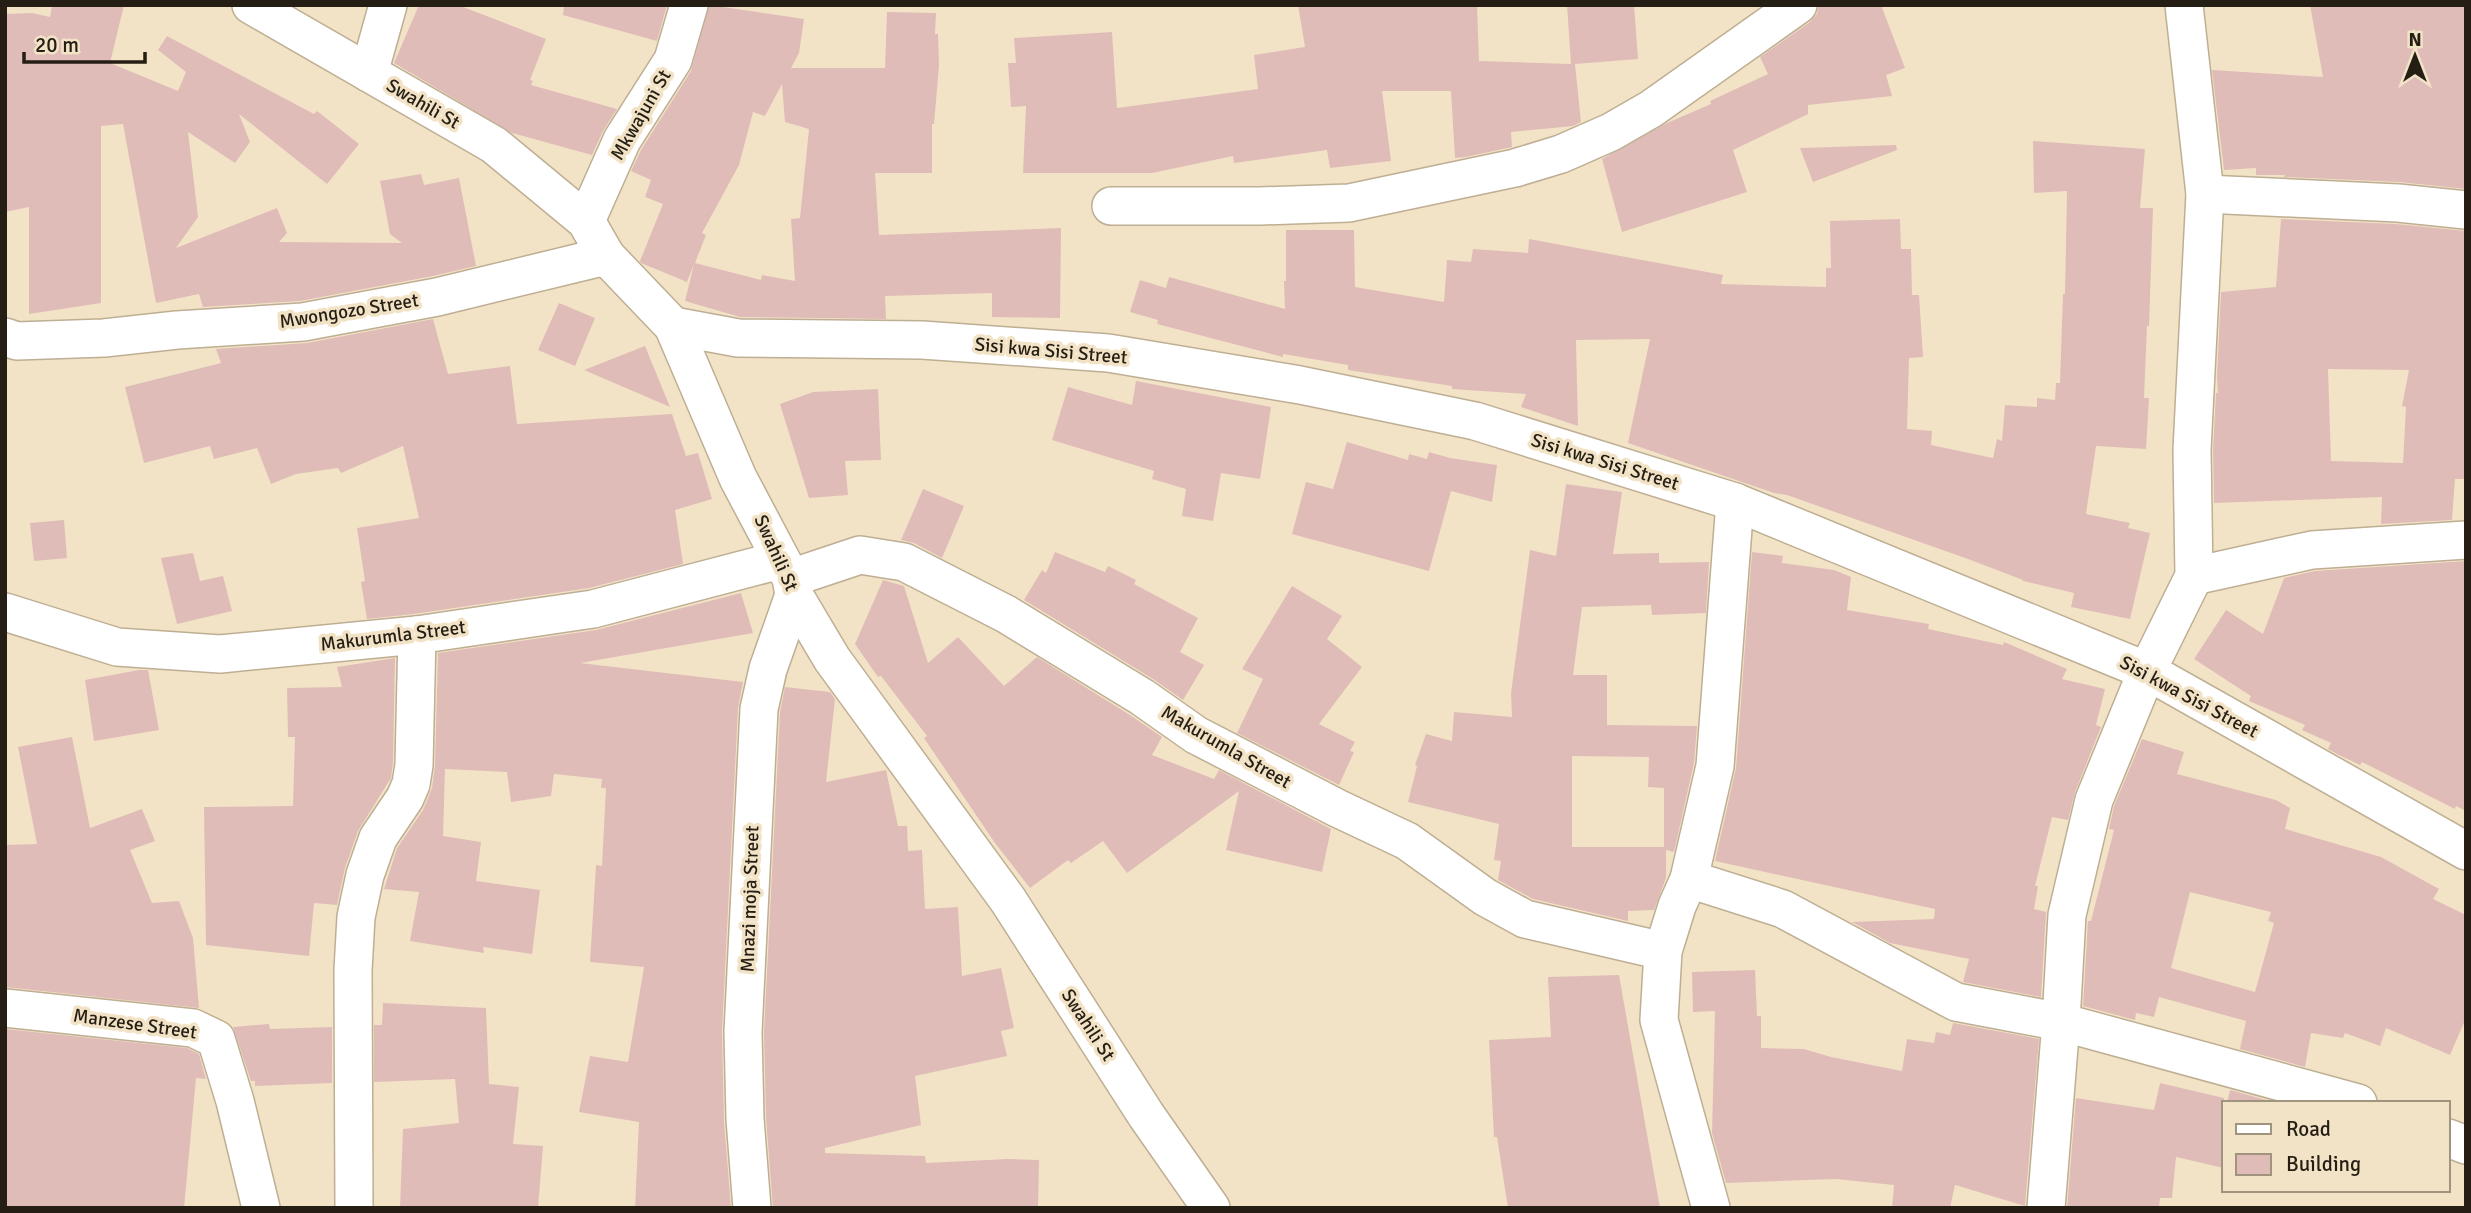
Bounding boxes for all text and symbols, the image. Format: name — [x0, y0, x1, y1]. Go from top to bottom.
scale bar — [24, 21, 145, 65]
north arrow — [2380, 21, 2450, 91]
text: N — [2408, 28, 2422, 52]
text: 20 m — [35, 32, 79, 58]
street label: Mkwajuni St — [605, 65, 677, 165]
street label: Swahili St — [382, 73, 464, 135]
street label: Mwongozo Street — [278, 288, 421, 334]
street label: Sisi kwa Sisi Street — [974, 332, 1129, 370]
street label: Sisi kwa Sisi Street — [1528, 428, 1682, 496]
street label: Swahili St — [749, 511, 804, 595]
street label: Makurumla Street — [319, 615, 467, 657]
street label: Sisi kwa Sisi Street — [2116, 650, 2263, 744]
street label: Makurumla Street — [1157, 700, 1296, 794]
street label: Mnazi moja Street — [735, 825, 765, 973]
street label: Swahili St — [1056, 985, 1120, 1066]
street label: Manzese Street — [72, 1003, 199, 1045]
legend — [2222, 1101, 2450, 1192]
text: Road — [2286, 1116, 2331, 1142]
text: Building — [2286, 1151, 2361, 1177]

